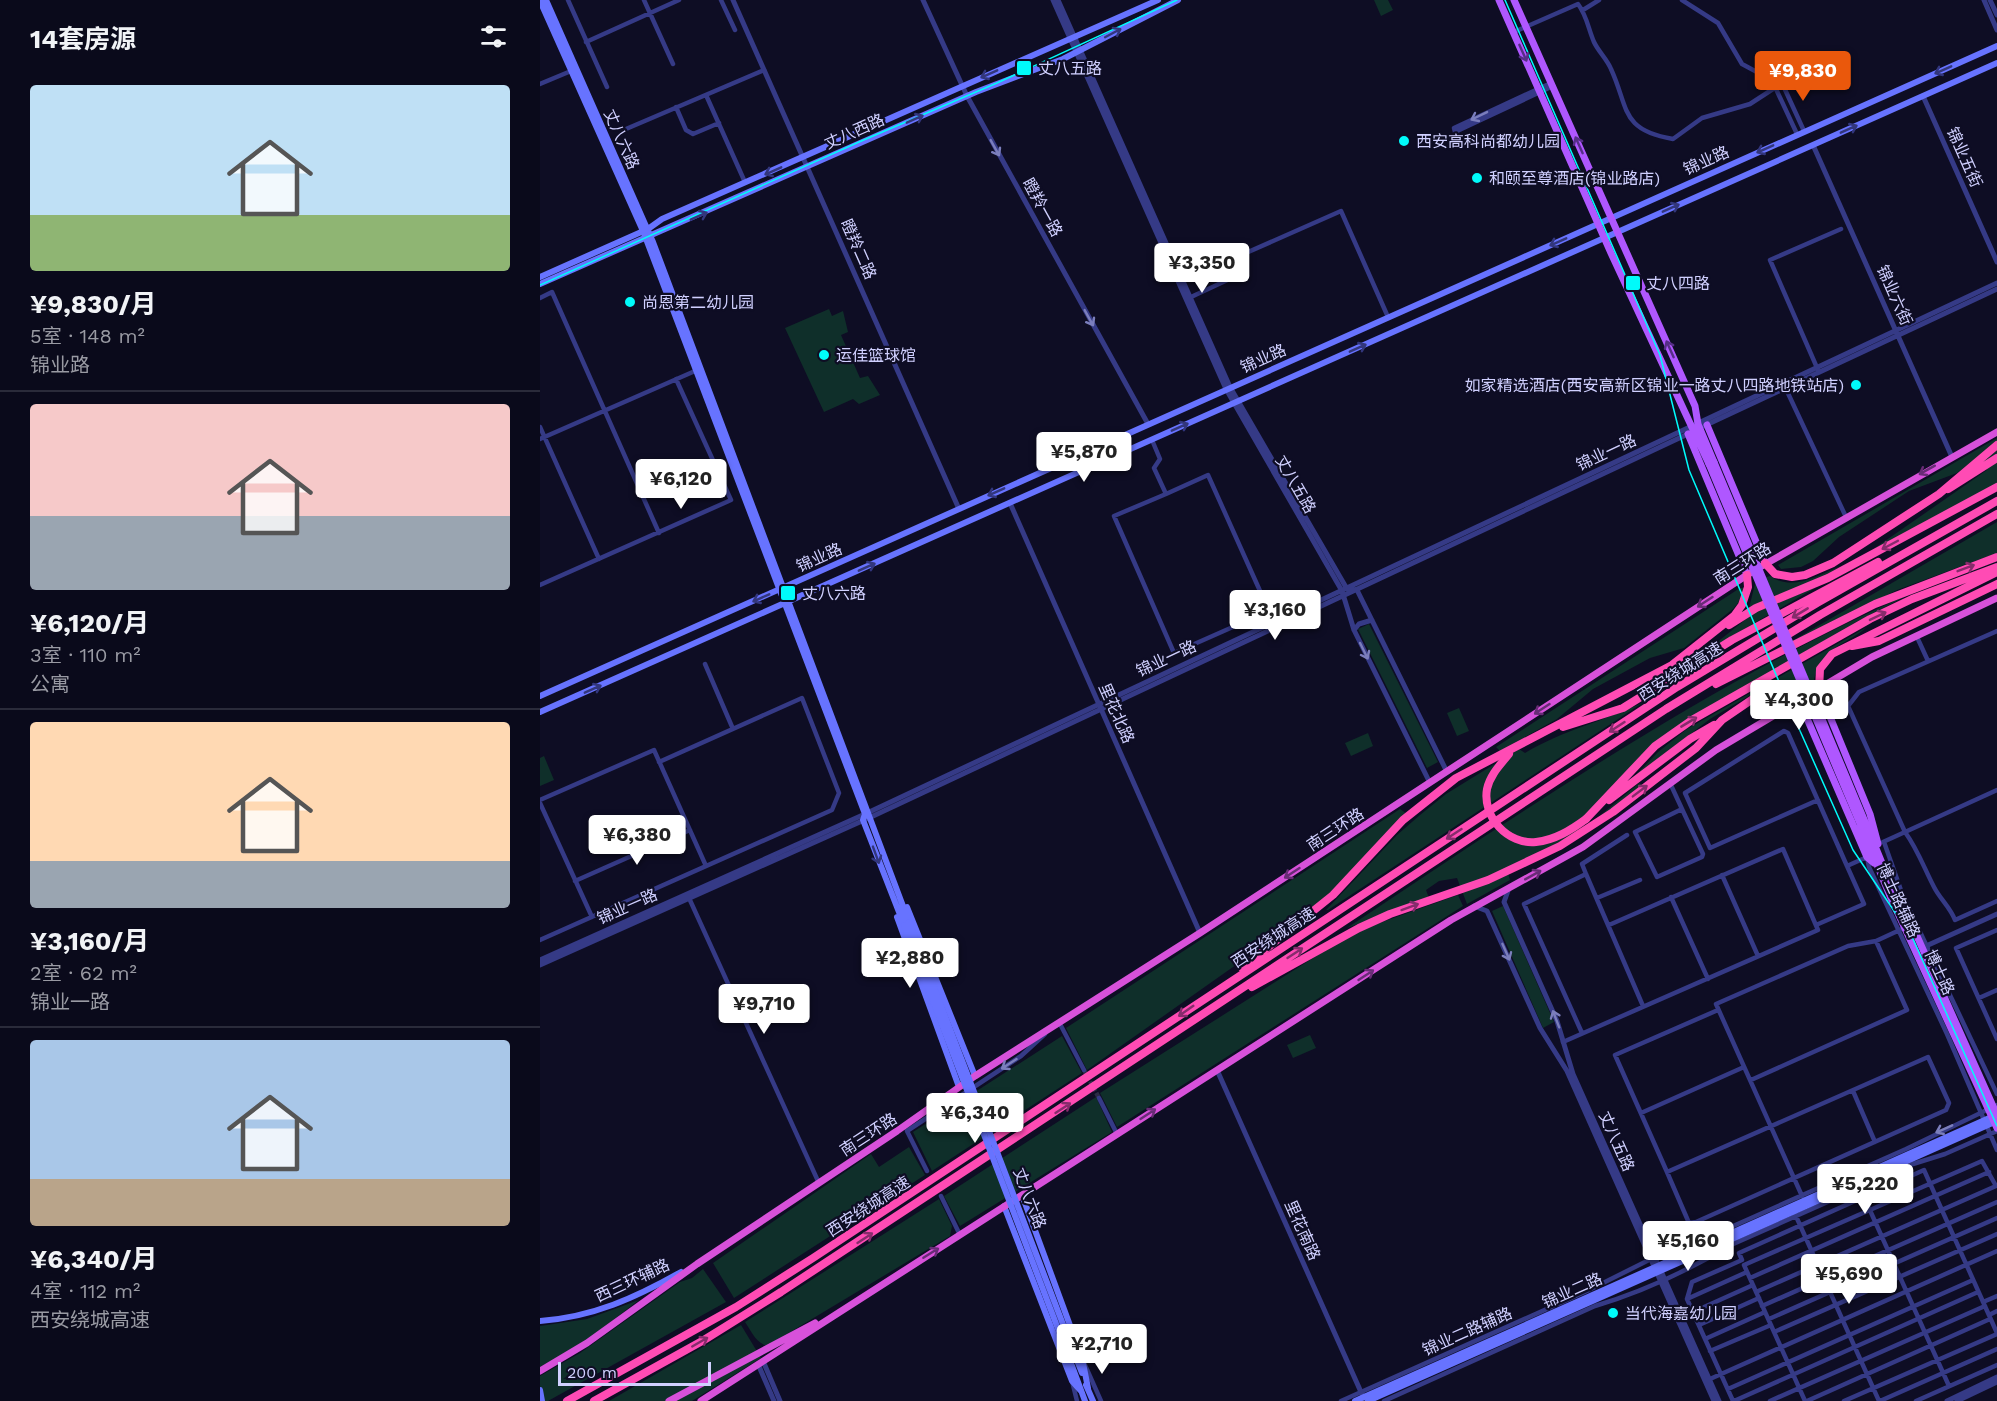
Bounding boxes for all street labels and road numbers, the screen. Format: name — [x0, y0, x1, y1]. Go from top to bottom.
street label: 丈八六路 — [600, 106, 643, 172]
street label: 丈八西路 — [821, 110, 887, 153]
street label: 锦业五街 — [1943, 124, 1986, 190]
street label: 锦业路 — [1680, 142, 1732, 179]
street label: 瞪羚一路 — [1019, 175, 1066, 240]
street label: 瞪羚二路 — [837, 216, 880, 282]
street label: 锦业六街 — [1873, 262, 1916, 328]
street label: 锦业路 — [1237, 340, 1289, 377]
street label: 锦业一路 — [1573, 430, 1639, 475]
street label: 丈八五路 — [1271, 452, 1320, 517]
street label: 南三环路 — [1710, 538, 1774, 588]
street label: 锦业路 — [793, 539, 845, 576]
street label: 锦业一路 — [1133, 636, 1199, 681]
street label: 西安绕城高速 — [1635, 638, 1726, 705]
street label: 里花北路 — [1095, 680, 1138, 746]
street label: 南三环路 — [1303, 804, 1367, 855]
street label: 博士路辅路 — [1873, 860, 1924, 940]
street label: 锦业一路 — [594, 885, 660, 928]
street label: 西安绕城高速 — [1228, 903, 1319, 972]
street label: 博士路 — [1921, 946, 1958, 998]
street label: 丈八五路 — [1595, 1108, 1638, 1174]
street label: 南三环路 — [836, 1109, 900, 1160]
street label: 丈八六路 — [1009, 1165, 1050, 1231]
street label: 西安绕城高速 — [823, 1172, 914, 1241]
street label: 里花南路 — [1281, 1197, 1324, 1263]
street label: 西三环辅路 — [592, 1255, 672, 1306]
street label: 锦业二路 — [1539, 1269, 1605, 1312]
street label: 锦业二路辅路 — [1419, 1303, 1515, 1360]

